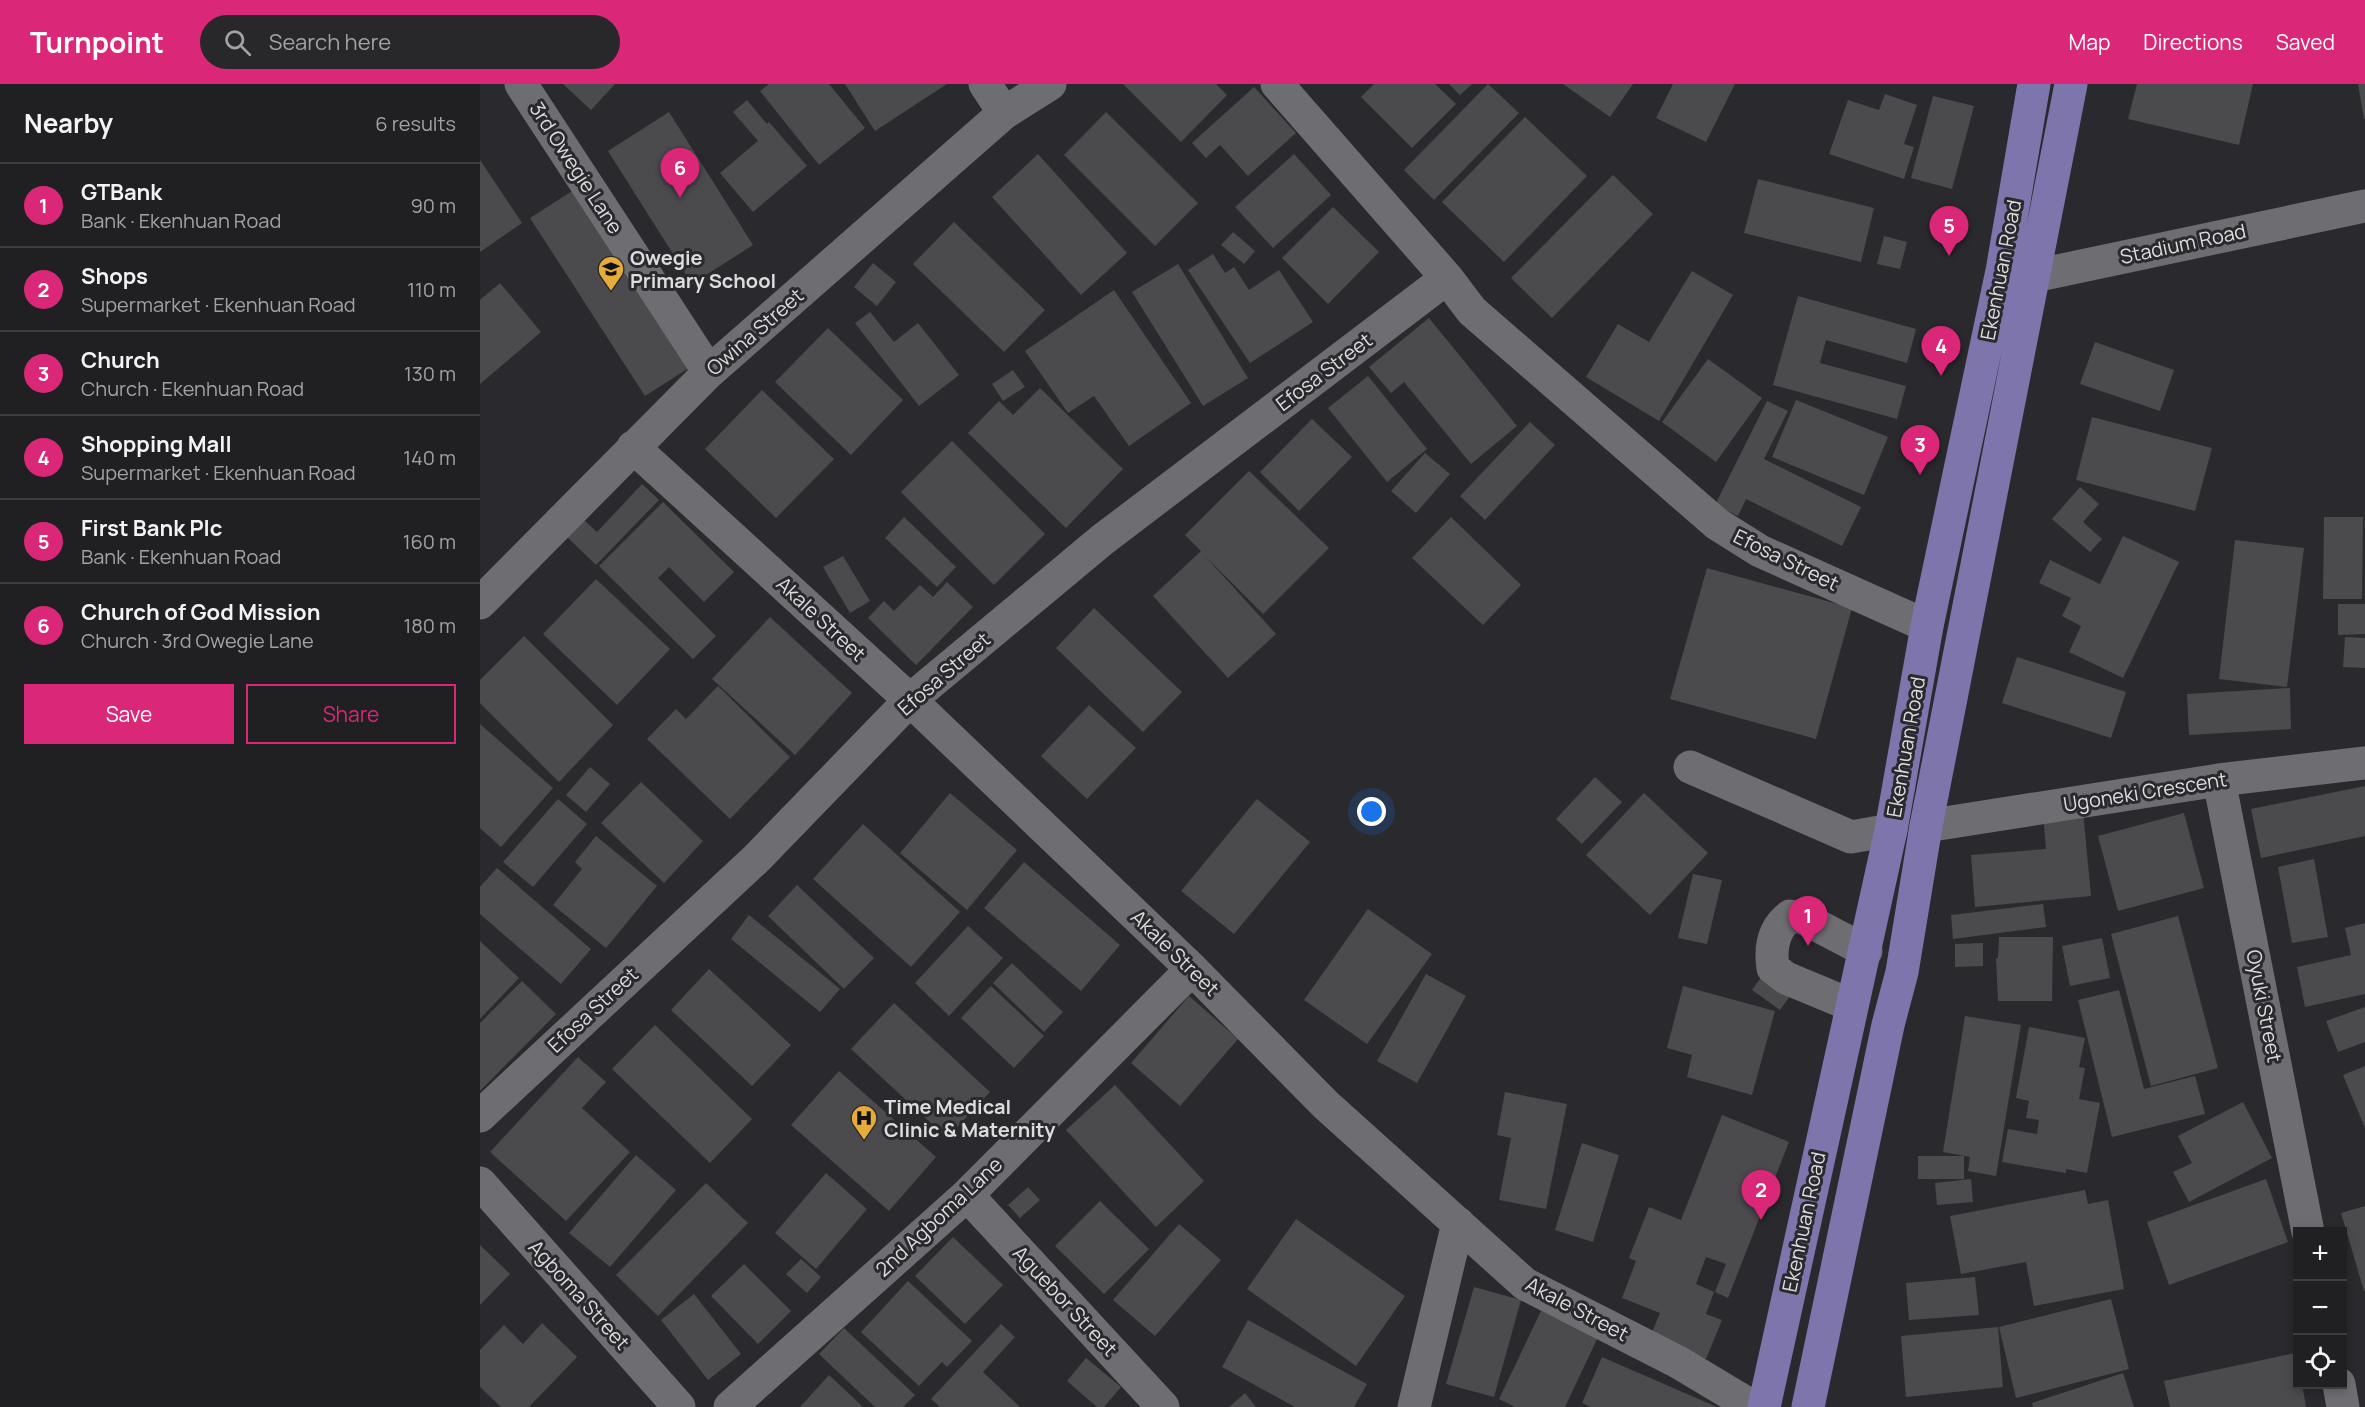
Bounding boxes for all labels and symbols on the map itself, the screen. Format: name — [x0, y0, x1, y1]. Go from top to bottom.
street label: 3rd Owegie Lane — [524, 97, 629, 239]
pin: 6 — [660, 148, 700, 198]
street label: Ekenhuan Road — [1974, 197, 2027, 342]
pin: 5 — [1930, 206, 1968, 256]
street label: Stadium Road — [2117, 217, 2248, 270]
place label: Owegie Primary School — [630, 244, 776, 294]
school or university icon: Owegie Primary School — [596, 254, 626, 292]
street label: Owina Street — [700, 282, 809, 381]
street label: Efosa Street — [1270, 326, 1377, 417]
pin: 4 — [1922, 326, 1960, 376]
pin: 3 — [1900, 426, 1940, 475]
street label: Efosa Street — [1729, 522, 1843, 597]
street label: Akale Street — [771, 570, 872, 667]
street label: Efosa Street — [892, 626, 996, 721]
street label: Ekenhuan Road — [1880, 674, 1931, 819]
street label: Ugoneki Crescent — [2061, 765, 2229, 818]
your location — [1357, 797, 1386, 826]
pin: 1 — [1788, 896, 1828, 946]
street label: Akale Street — [1125, 904, 1225, 1002]
street label: Oyuki Street — [2240, 947, 2289, 1065]
street label: Efosa Street — [542, 961, 644, 1058]
place label: Time Medical Clinic & Maternity — [884, 1093, 1056, 1143]
hospital icon: Time Medical Clinic & Maternity — [849, 1103, 879, 1141]
street label: Ekenhuan Road — [1775, 1149, 1832, 1294]
street label: 2nd Agboma Lane — [869, 1151, 1008, 1282]
pin: 2 — [1742, 1170, 1780, 1220]
street label: Agboma Street — [523, 1234, 636, 1355]
street label: Aguebor Street — [1007, 1240, 1124, 1362]
street label: Akale Street — [1521, 1270, 1633, 1347]

